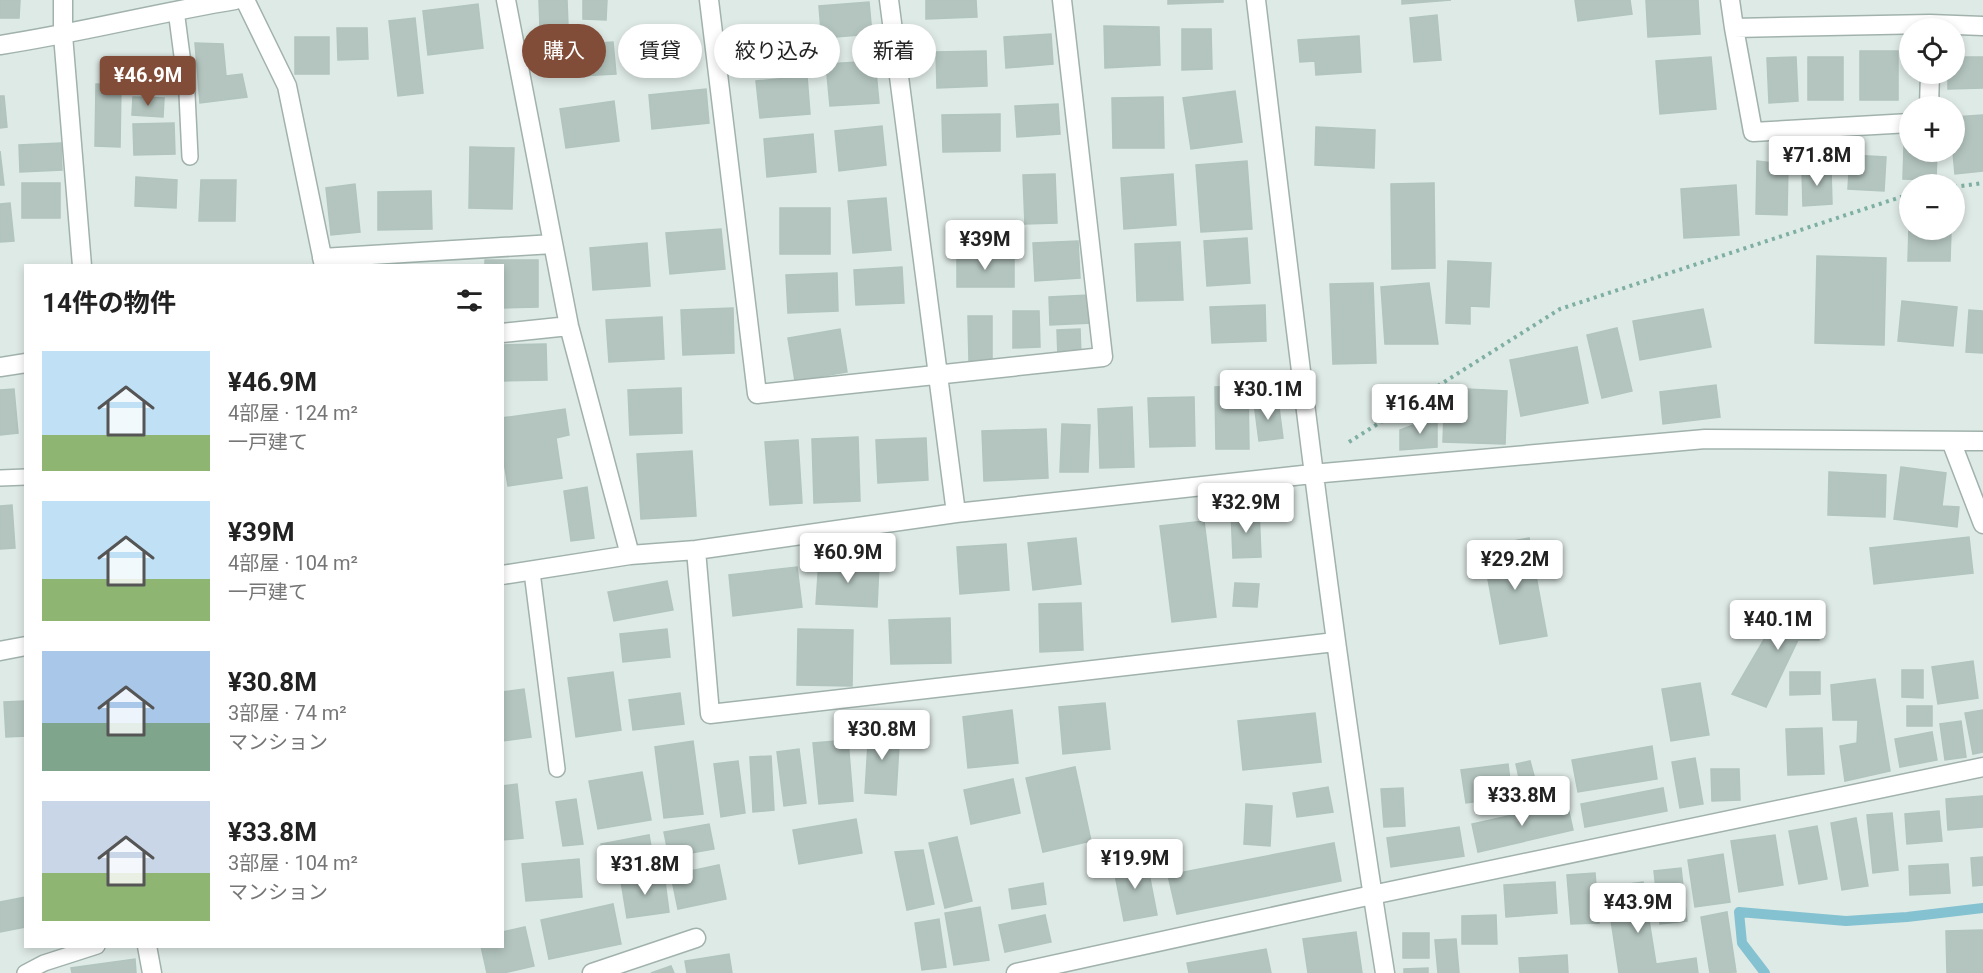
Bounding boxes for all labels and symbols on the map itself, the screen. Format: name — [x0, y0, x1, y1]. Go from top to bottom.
pin: ¥46.9M — [99, 56, 197, 107]
pin: ¥71.8M — [1768, 136, 1866, 187]
pin: ¥39M — [949, 220, 1021, 271]
pin: ¥30.1M — [1219, 370, 1317, 421]
pin: ¥16.4M — [1371, 384, 1469, 435]
pin: ¥32.9M — [1197, 483, 1295, 534]
pin: ¥60.9M — [799, 533, 897, 584]
pin: ¥29.2M — [1466, 540, 1564, 591]
pin: ¥40.1M — [1729, 600, 1827, 651]
pin: ¥30.8M — [833, 710, 931, 761]
pin: ¥33.8M — [1473, 776, 1571, 827]
pin: ¥19.9M — [1086, 839, 1184, 890]
pin: ¥31.8M — [596, 845, 694, 896]
pin: ¥43.9M — [1589, 883, 1687, 934]

